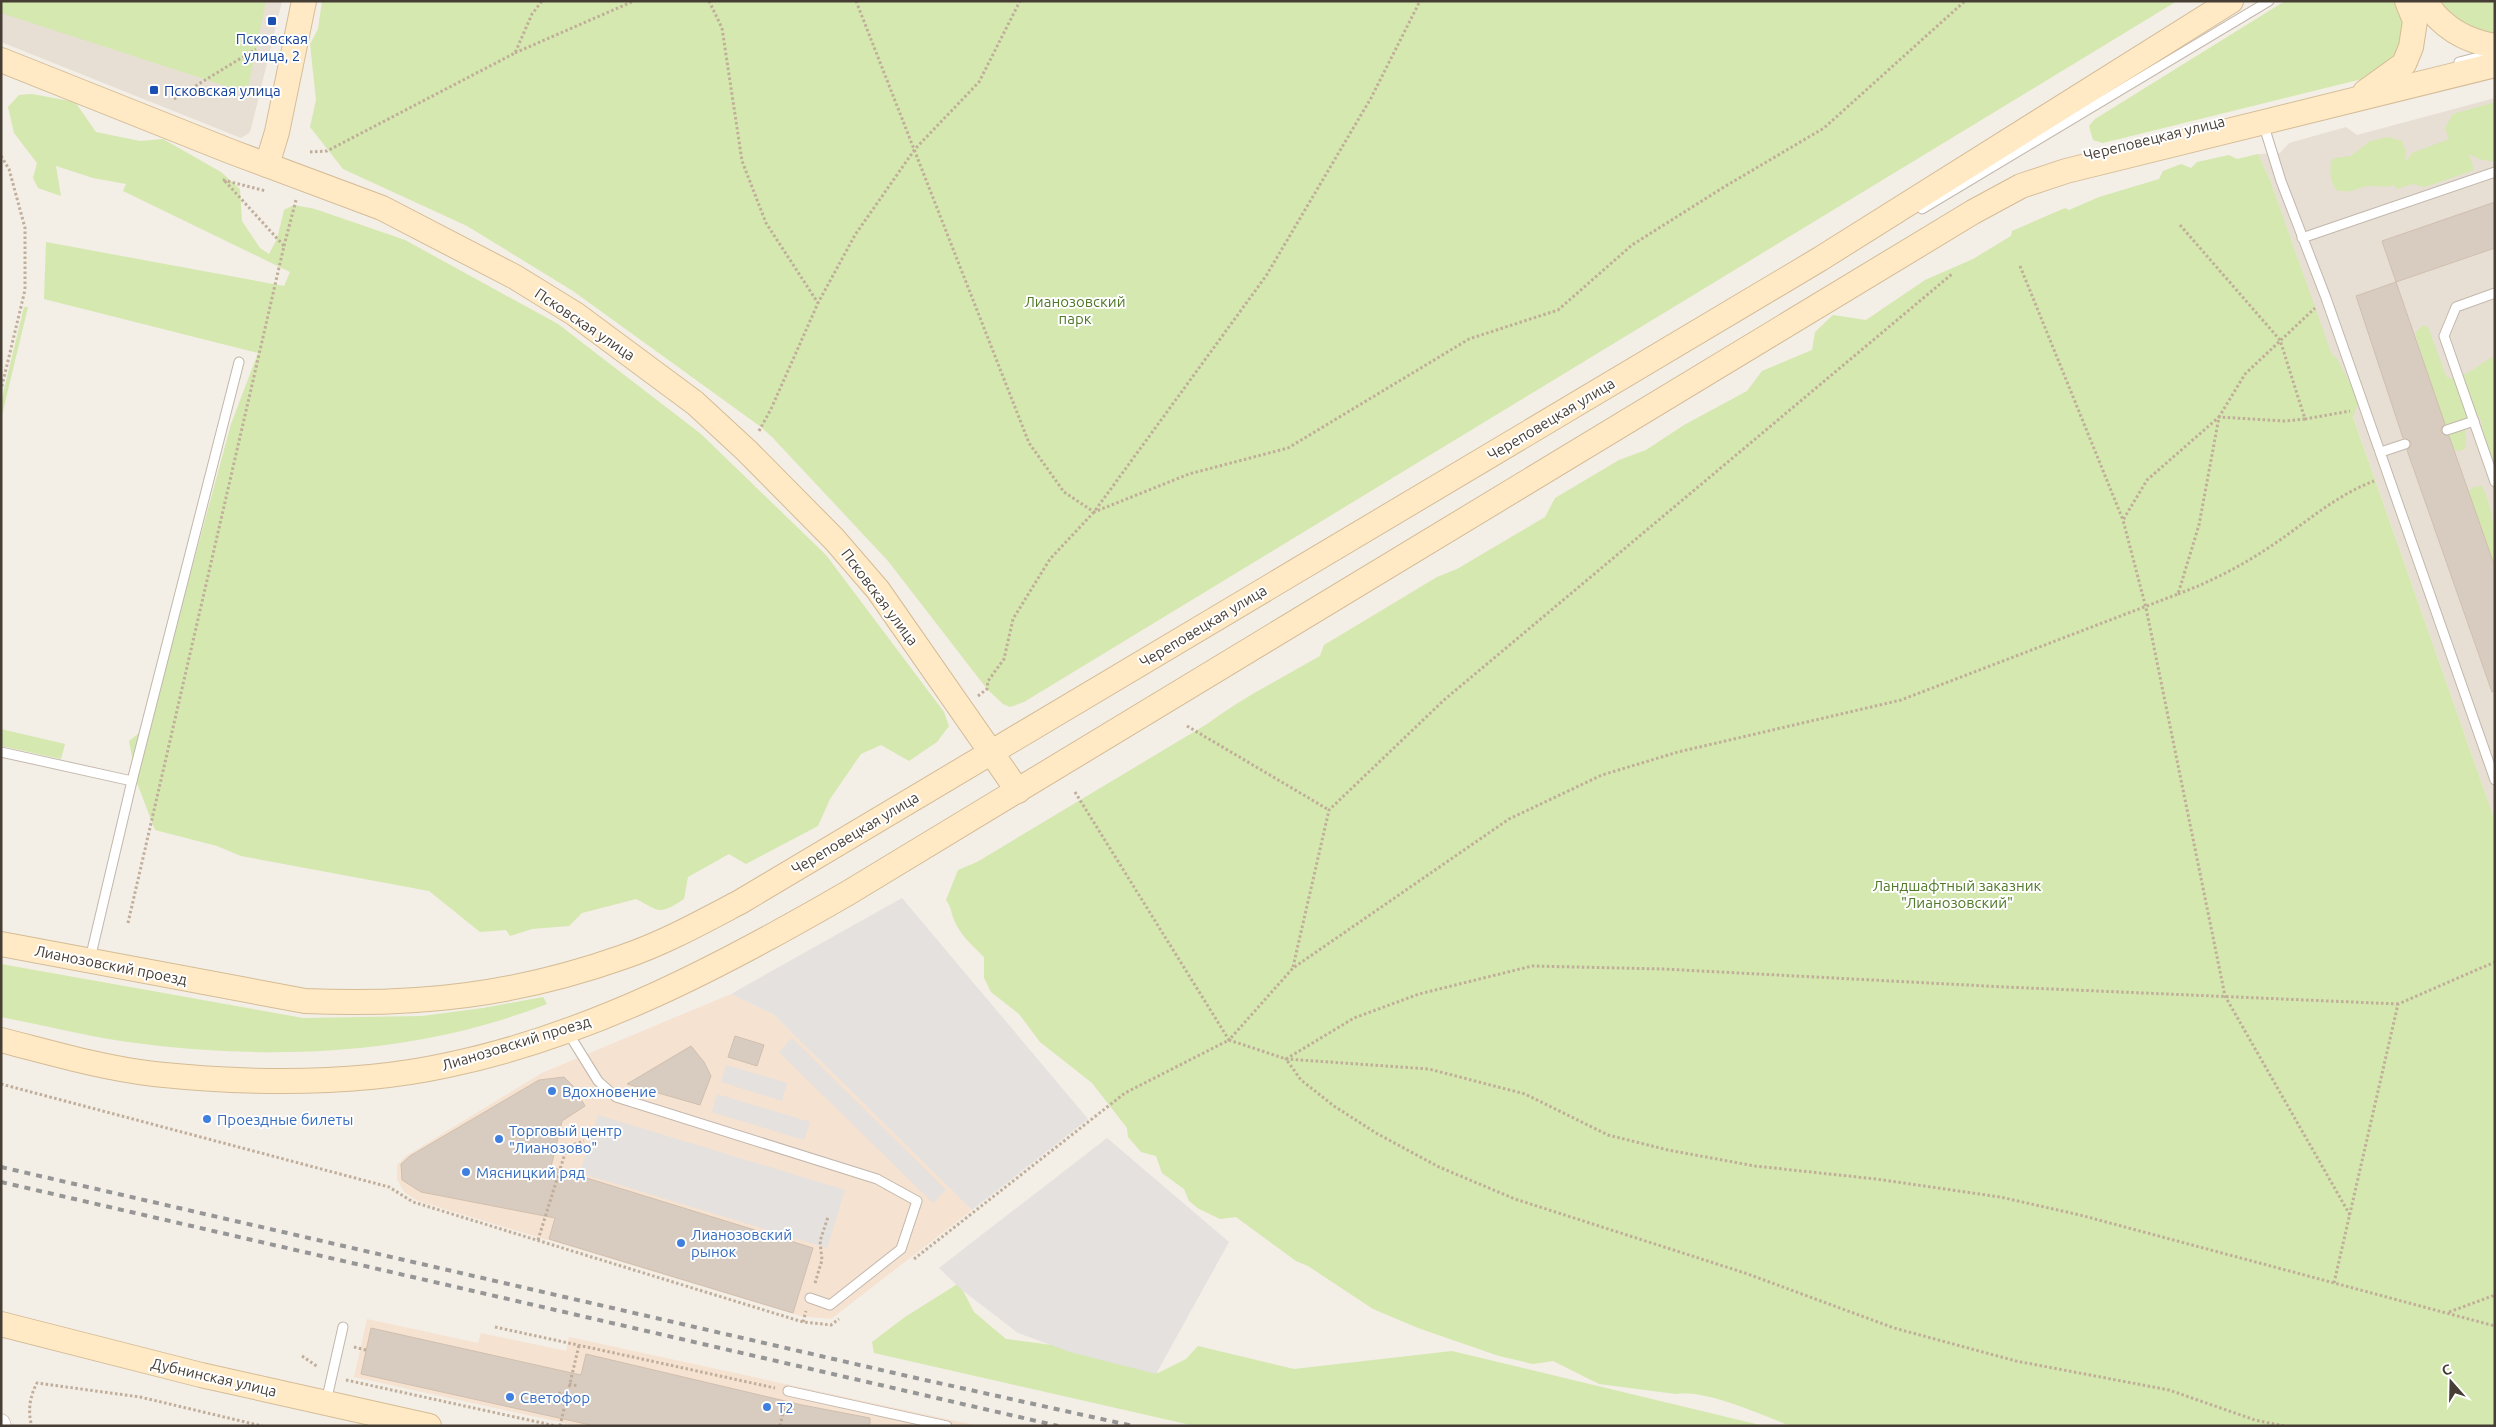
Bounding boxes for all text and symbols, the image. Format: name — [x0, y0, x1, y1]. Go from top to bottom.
marker: Псковская улица, 2 — [266, 15, 278, 27]
place label: Псковская улица, 2 — [236, 30, 308, 64]
place label: Псковская улица — [164, 82, 281, 99]
marker: Псковская улица — [148, 84, 160, 96]
street label: Череповецкая улица — [2081, 112, 2227, 164]
street label: Псковская улица — [532, 284, 638, 364]
park label: Лианозовский парк — [1024, 293, 1126, 327]
street label: Череповецкая улица — [1484, 374, 1618, 464]
street label: Псковская улица — [838, 545, 922, 649]
street label: Череповецкая улица — [1136, 581, 1270, 671]
street label: Череповецкая улица — [788, 788, 922, 878]
park label: Ландшафтный заказник "Лианозовский" — [1873, 877, 2042, 911]
street label: Лианозовский проезд — [33, 942, 189, 988]
street label: Лианозовский проезд — [439, 1012, 593, 1074]
place label: Вдохновение — [562, 1083, 657, 1100]
marker: Вдохновение — [546, 1085, 558, 1097]
place label: Проездные билеты — [217, 1111, 353, 1128]
marker: Проездные билеты — [201, 1113, 213, 1125]
place label: Торговый центр "Лианозово" — [509, 1122, 622, 1156]
marker: Торговый центр "Лианозово" — [493, 1133, 505, 1145]
place label: Мясницкий ряд — [476, 1164, 585, 1181]
marker: Мясницкий ряд — [460, 1166, 472, 1178]
place label: Лианозовский рынок — [691, 1226, 792, 1260]
marker: Лианозовский рынок — [675, 1237, 687, 1249]
street label: Дубнинская улица — [150, 1354, 278, 1400]
north arrow — [2426, 1357, 2476, 1407]
text: С — [2440, 1361, 2454, 1379]
place label: Светофор — [520, 1389, 590, 1406]
marker: Светофор — [504, 1391, 516, 1403]
place label: T2 — [777, 1399, 794, 1416]
marker: T2 — [761, 1401, 773, 1413]

